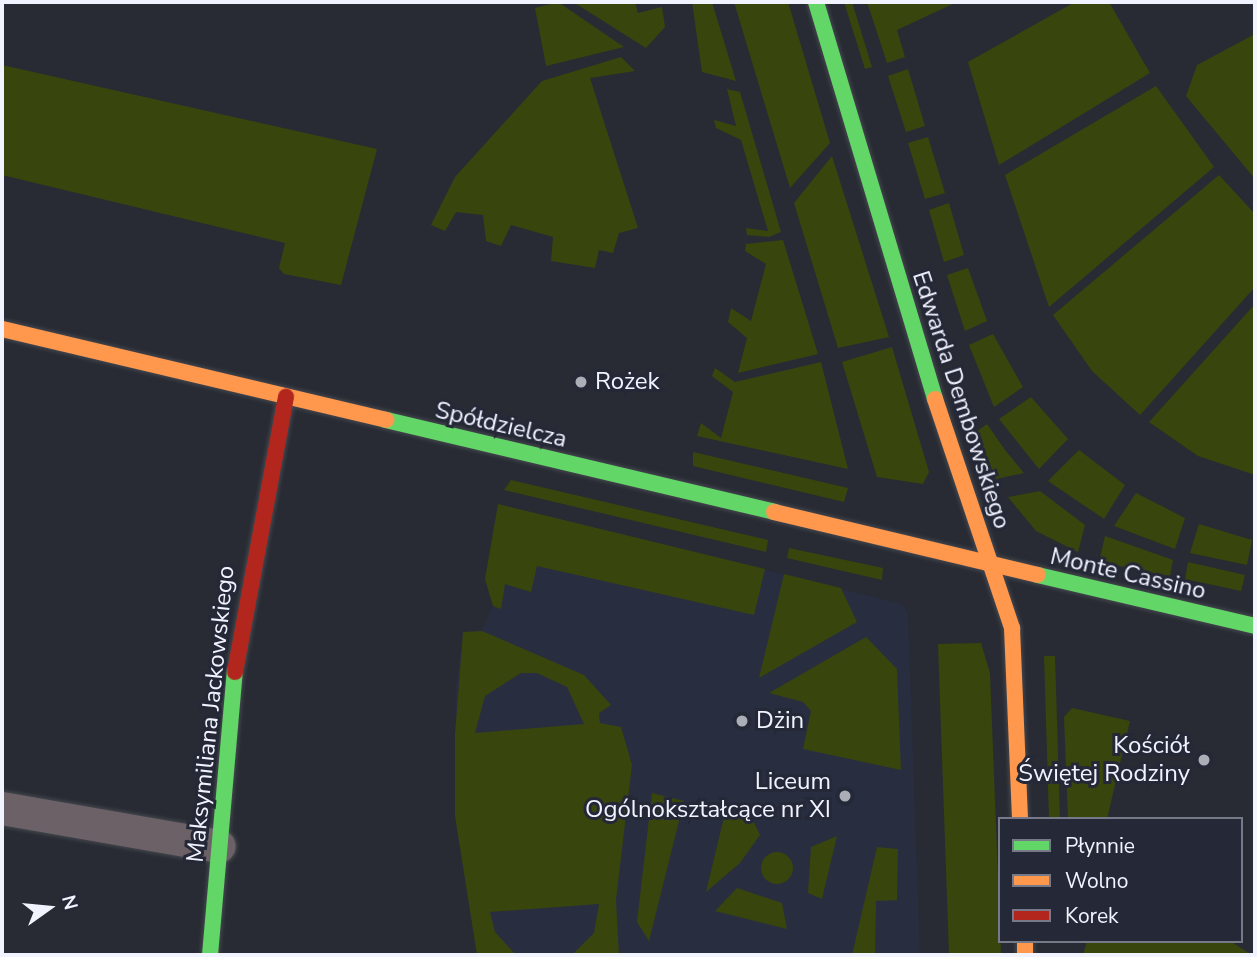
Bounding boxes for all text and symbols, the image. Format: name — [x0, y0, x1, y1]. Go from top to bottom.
street label: Edwarda Dembowskiego — [906, 267, 1016, 533]
place label: Rożek — [595, 368, 660, 396]
marker: Rożek — [573, 374, 589, 390]
street label: Spółdzielcza — [432, 396, 570, 454]
street label: Monte Cassino — [1047, 542, 1209, 606]
street label: Maksymiliana Jackowskiego — [181, 564, 241, 864]
place label: Dżin — [756, 707, 804, 735]
marker: Dżin — [734, 713, 750, 729]
place label: Kościół Świętej Rodziny — [1018, 732, 1190, 788]
marker: Kościół Świętej Rodziny — [1196, 752, 1212, 768]
place label: Liceum Ogólnokształcące nr XI — [585, 768, 831, 824]
marker: Liceum Ogólnokształcące nr XI — [837, 788, 853, 804]
legend — [998, 817, 1243, 943]
text: Płynnie — [1065, 832, 1135, 860]
text: Wolno — [1065, 867, 1128, 895]
north arrow — [14, 873, 84, 943]
text: N — [55, 892, 84, 913]
text: Korek — [1065, 902, 1119, 930]

